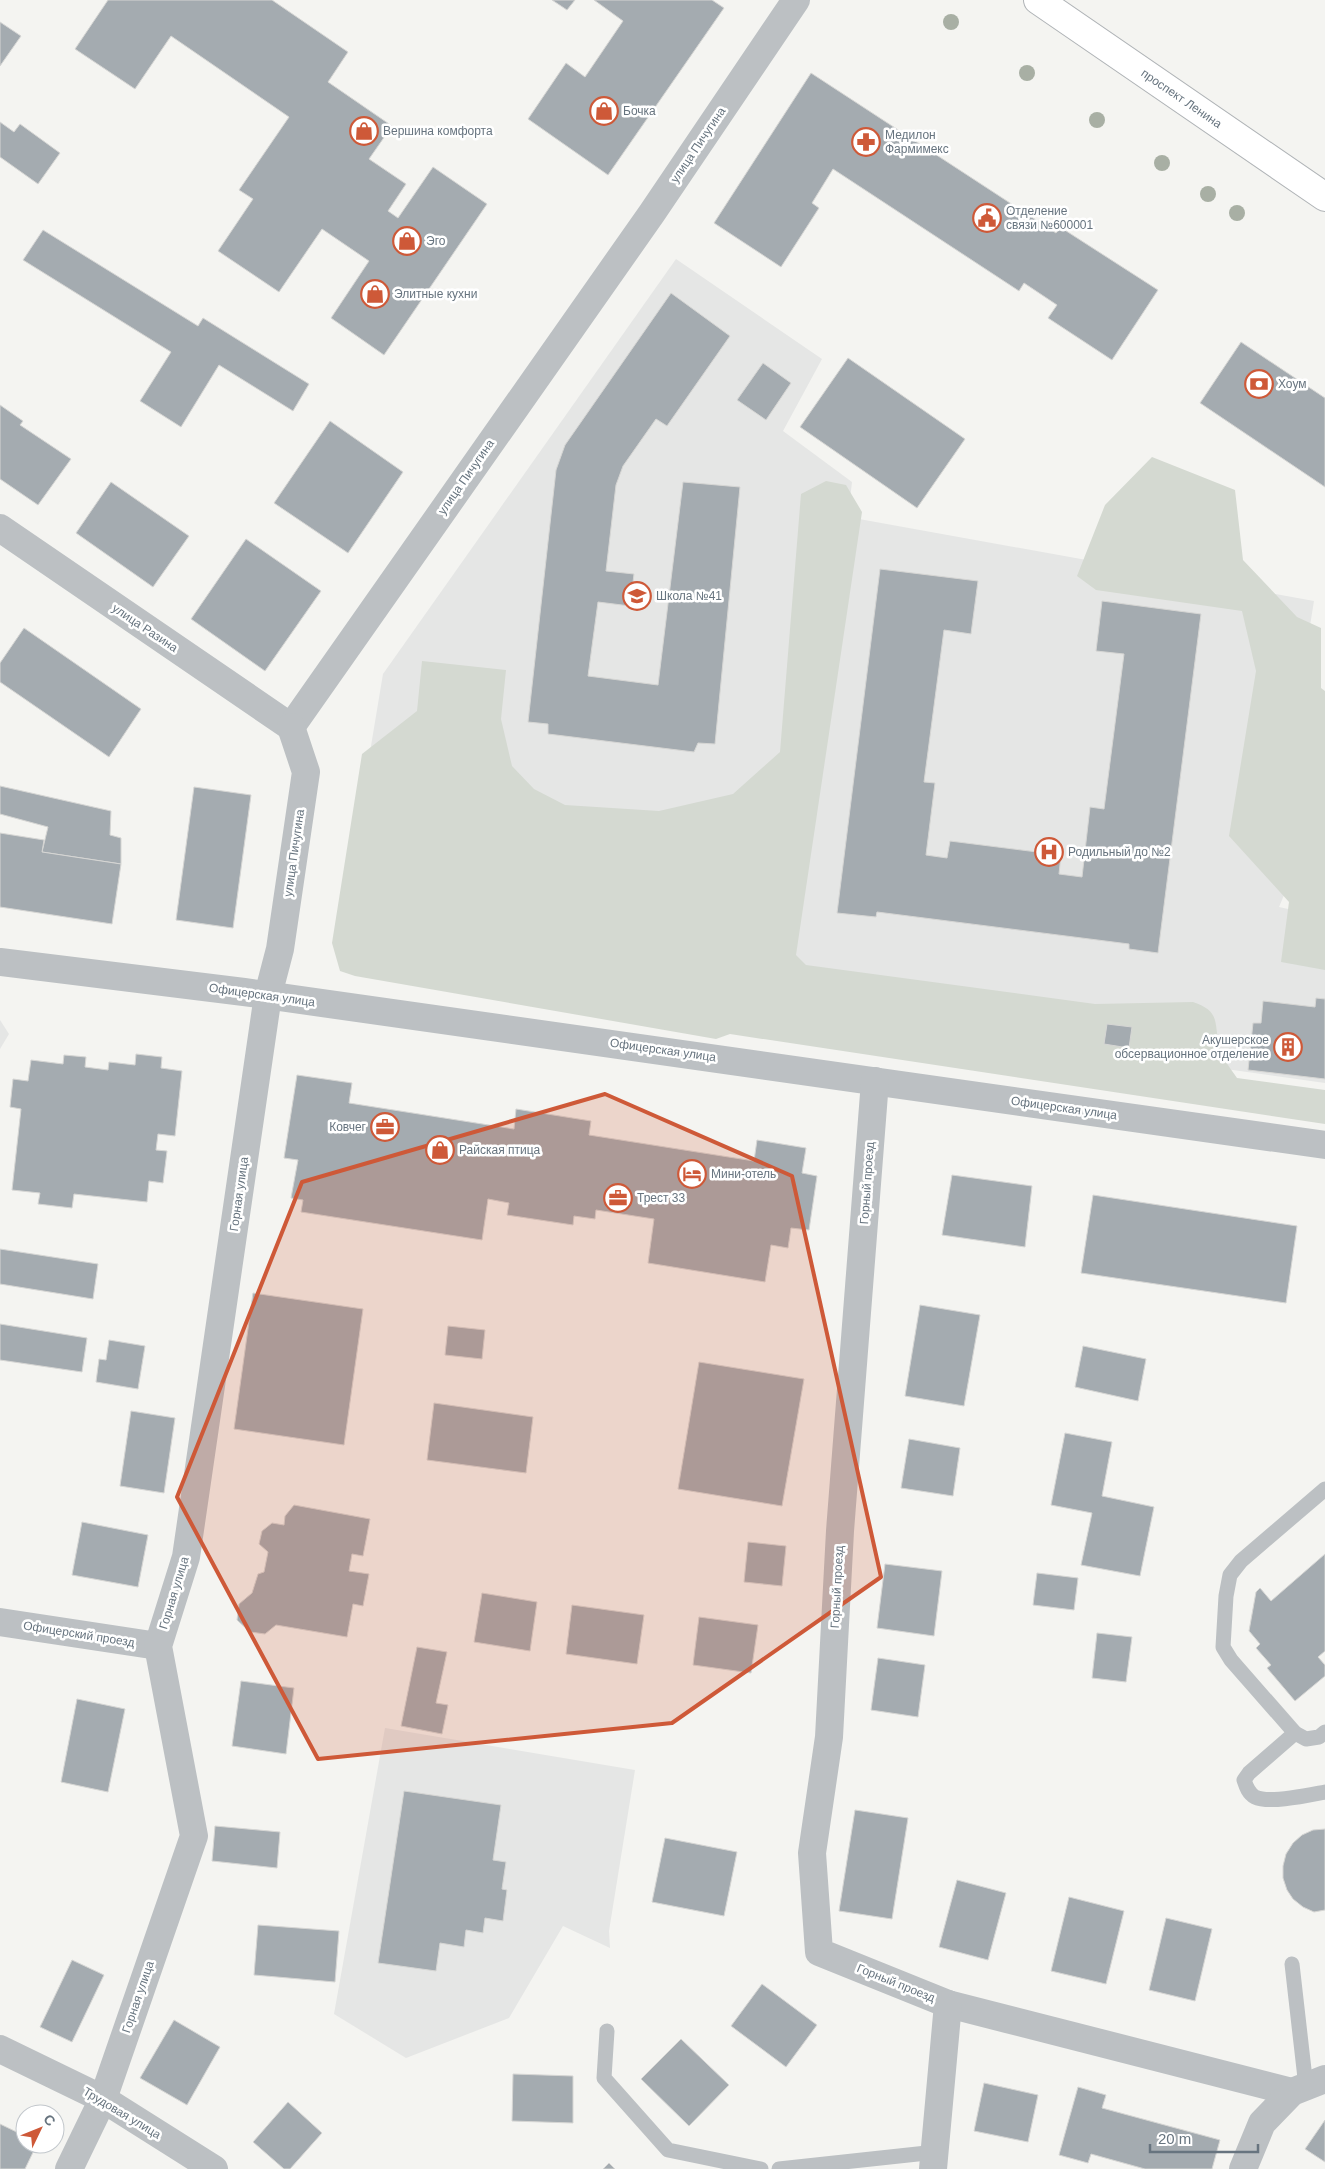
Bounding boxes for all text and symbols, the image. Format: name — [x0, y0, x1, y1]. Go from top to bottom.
street label: проспект Ленина — [1139, 66, 1225, 131]
shop icon: Бочка — [589, 96, 619, 126]
place label: Бочка — [623, 104, 656, 118]
street label: улица Пичугина — [668, 104, 729, 186]
shop icon: Вершина комфорта — [349, 116, 379, 146]
place label: Вершина комфорта — [383, 124, 493, 138]
pharmacy icon: Медилон Фармимекс — [851, 127, 881, 157]
place label: Медилон Фармимекс — [885, 128, 949, 156]
public building icon: Отделение связи №600001 — [972, 203, 1002, 233]
place label: Отделение связи №600001 — [1006, 204, 1094, 232]
shop icon: Эго — [392, 226, 422, 256]
place label: Эго — [426, 234, 446, 248]
shop icon: Элитные кухни — [360, 279, 390, 309]
place label: Элитные кухни — [394, 287, 477, 301]
bank icon: Хоум — [1244, 369, 1274, 399]
place label: Хоум — [1278, 377, 1307, 391]
street label: улица Пичугина — [435, 437, 497, 517]
school or university icon: Школа №41 — [622, 581, 652, 611]
place label: Школа №41 — [656, 589, 722, 603]
street label: улица Разина — [110, 601, 181, 655]
street label: улица Пичугина — [281, 808, 307, 898]
hospital icon: Родильный до №2 — [1034, 837, 1064, 867]
place label: Родильный до №2 — [1068, 845, 1171, 859]
street label: Офицерская улица — [208, 981, 316, 1009]
building icon: Акушерское обсервационное отделение — [1273, 1032, 1303, 1062]
place label: Акушерское обсервационное отделение — [1115, 1033, 1269, 1061]
street label: Офицерская улица — [609, 1036, 717, 1064]
street label: Офицерская улица — [1010, 1094, 1118, 1122]
office icon: Ковчег — [370, 1112, 400, 1142]
place label: Ковчег — [329, 1120, 367, 1134]
shop icon: Райская птица — [425, 1135, 455, 1165]
street label: Горный проезд — [857, 1141, 877, 1225]
place label: Райская птица — [459, 1143, 541, 1157]
street label: Горная улица — [227, 1155, 251, 1232]
hotel icon: Мини-отель — [677, 1159, 707, 1189]
place label: Мини-отель — [711, 1167, 776, 1181]
office icon: Трест 33 — [603, 1183, 633, 1213]
place label: Трест 33 — [637, 1191, 686, 1205]
street label: Горный проезд — [828, 1545, 846, 1629]
street label: Горная улица — [156, 1555, 192, 1631]
street label: Офицерский проезд — [22, 1618, 136, 1650]
street label: Горная улица — [119, 1959, 157, 2035]
street label: Горный проезд — [855, 1961, 937, 2005]
street label: Трудовая улица — [81, 2084, 164, 2142]
north arrow — [15, 2104, 65, 2154]
text: С — [40, 2111, 59, 2129]
scale bar — [1150, 2122, 1258, 2154]
text: 20 m — [1158, 2130, 1191, 2147]

